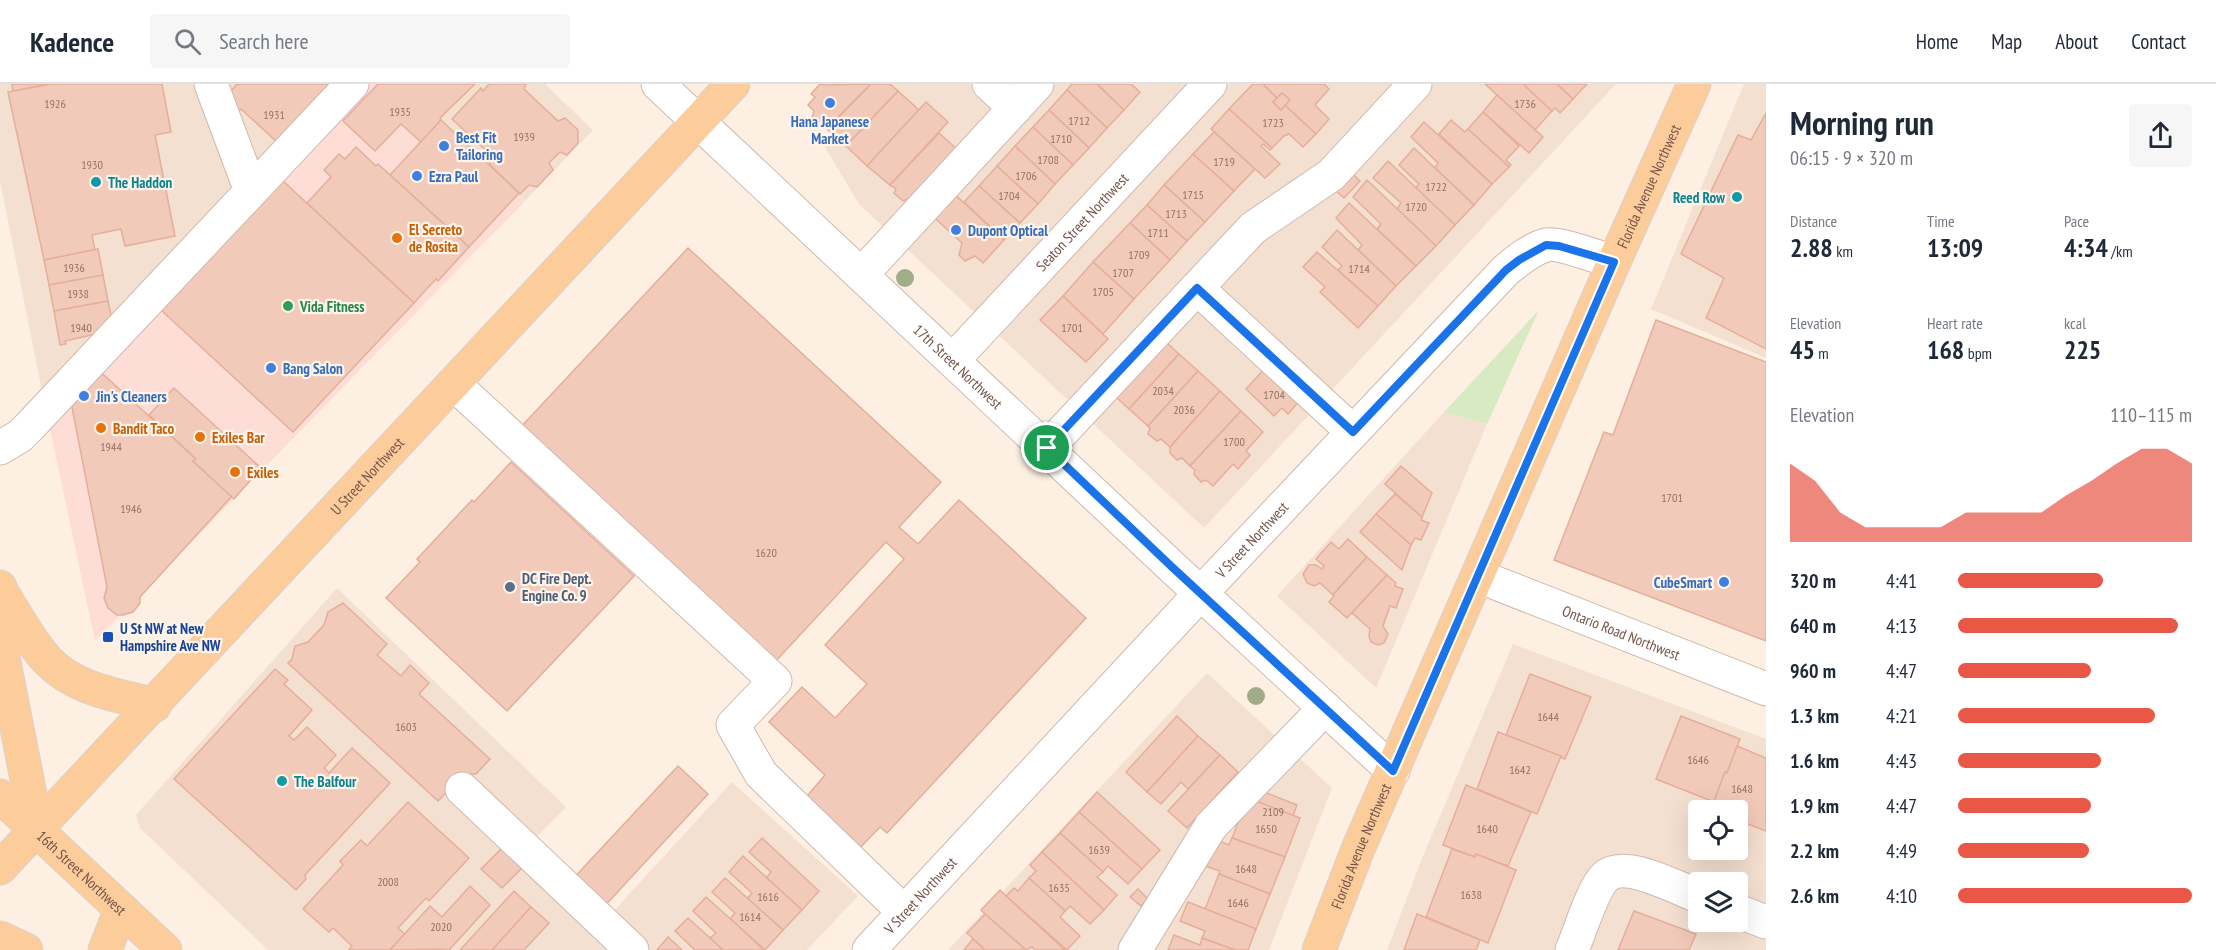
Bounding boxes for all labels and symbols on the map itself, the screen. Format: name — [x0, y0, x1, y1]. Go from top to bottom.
house number: 1926 — [44, 96, 66, 111]
marker: Hana Japanese Market — [823, 96, 837, 110]
house number: 1736 — [1514, 96, 1536, 111]
house number: 1935 — [389, 104, 411, 119]
house number: 1931 — [263, 107, 285, 122]
place label: Hana Japanese Market — [791, 112, 869, 148]
house number: 1712 — [1068, 113, 1090, 128]
house number: 1723 — [1262, 115, 1284, 130]
street label: Florida Avenue Northwest — [1612, 121, 1684, 251]
place label: Best Fit Tailoring — [456, 128, 503, 164]
house number: 1939 — [513, 129, 535, 144]
house number: 1710 — [1050, 131, 1072, 146]
marker: Best Fit Tailoring — [437, 139, 451, 153]
house number: 1708 — [1037, 152, 1059, 167]
house number: 1719 — [1213, 154, 1235, 169]
house number: 1930 — [81, 157, 103, 172]
place label: Ezra Paul — [429, 167, 479, 186]
house number: 1706 — [1015, 168, 1037, 183]
marker: Ezra Paul — [410, 169, 424, 183]
street label: Seaton Street Northwest — [1032, 169, 1132, 275]
place label: The Haddon — [108, 173, 173, 192]
marker: The Haddon — [89, 175, 103, 189]
house number: 1722 — [1425, 179, 1447, 194]
house number: 1715 — [1182, 187, 1204, 202]
house number: 1704 — [998, 188, 1020, 203]
place label: Reed Row — [1673, 188, 1726, 207]
marker: Reed Row — [1730, 190, 1744, 204]
house number: 1720 — [1405, 199, 1427, 214]
house number: 1713 — [1165, 206, 1187, 221]
place label: El Secreto de Rosita — [409, 220, 463, 256]
place label: Dupont Optical — [968, 221, 1048, 240]
marker: Dupont Optical — [949, 223, 963, 237]
house number: 1711 — [1147, 225, 1169, 240]
marker: El Secreto de Rosita — [390, 231, 404, 245]
house number: 1709 — [1128, 247, 1150, 262]
house number: 1936 — [63, 260, 85, 275]
house number: 1714 — [1348, 261, 1370, 276]
house number: 1707 — [1112, 265, 1134, 280]
house number: 1705 — [1092, 284, 1114, 299]
house number: 1938 — [67, 286, 89, 301]
place label: Vida Fitness — [299, 297, 365, 316]
marker: Vida Fitness — [281, 299, 295, 313]
house number: 1940 — [70, 320, 92, 335]
street label: 17th Street Northwest — [910, 320, 1007, 413]
house number: 1701 — [1061, 320, 1083, 335]
place label: Bang Salon — [283, 359, 343, 378]
marker: Bang Salon — [264, 361, 278, 375]
house number: 2034 — [1152, 383, 1174, 398]
place label: Jin's Cleaners — [95, 387, 167, 406]
house number: 1704 — [1263, 387, 1285, 402]
marker: Jin's Cleaners — [77, 389, 91, 403]
house number: 2036 — [1173, 402, 1195, 417]
place label: Bandit Taco — [113, 419, 174, 438]
marker: Bandit Taco — [94, 421, 108, 435]
pin — [1021, 422, 1072, 473]
place label: Exiles Bar — [212, 428, 265, 447]
marker: Exiles Bar — [193, 430, 207, 444]
street label: U Street Northwest — [326, 433, 408, 518]
house number: 1700 — [1223, 434, 1245, 449]
house number: 1944 — [100, 439, 122, 454]
place label: Exiles — [247, 463, 279, 482]
marker: Exiles — [228, 465, 242, 479]
house number: 1701 — [1661, 490, 1683, 505]
street label: V Street Northwest — [1210, 497, 1292, 582]
house number: 1946 — [120, 501, 142, 516]
house number: 1620 — [755, 545, 777, 560]
place label: DC Fire Dept. Engine Co. 9 — [522, 569, 592, 605]
place label: CubeSmart — [1654, 573, 1713, 592]
marker: CubeSmart — [1717, 575, 1731, 589]
marker: DC Fire Dept. Engine Co. 9 — [503, 580, 517, 594]
street label: Ontario Road Northwest — [1560, 601, 1683, 664]
place label: U St NW at New Hampshire Ave NW — [120, 619, 221, 655]
marker: U St NW at New Hampshire Ave NW — [101, 630, 115, 644]
house number: 1644 — [1537, 709, 1559, 724]
house number: 1603 — [395, 719, 417, 734]
house number: 1646 — [1687, 752, 1709, 767]
house number: 1642 — [1509, 762, 1531, 777]
place label: The Balfour — [294, 772, 357, 791]
marker: The Balfour — [275, 774, 289, 788]
street label: Florida Avenue Northwest — [1326, 780, 1395, 911]
house number: 1648 — [1731, 781, 1753, 796]
house number: 2109 — [1262, 804, 1284, 819]
house number: 1650 — [1255, 821, 1277, 836]
house number: 1640 — [1476, 821, 1498, 836]
street label: 16th Street Northwest — [33, 826, 131, 919]
house number: 1639 — [1088, 842, 1110, 857]
street label: V Street Northwest — [879, 853, 960, 938]
house number: 1648 — [1235, 861, 1257, 876]
house number: 2008 — [377, 874, 399, 889]
house number: 1635 — [1048, 880, 1070, 895]
house number: 1638 — [1460, 887, 1482, 902]
house number: 1616 — [757, 889, 779, 904]
house number: 1646 — [1227, 895, 1249, 910]
house number: 1614 — [739, 909, 761, 924]
house number: 2020 — [430, 919, 452, 934]

